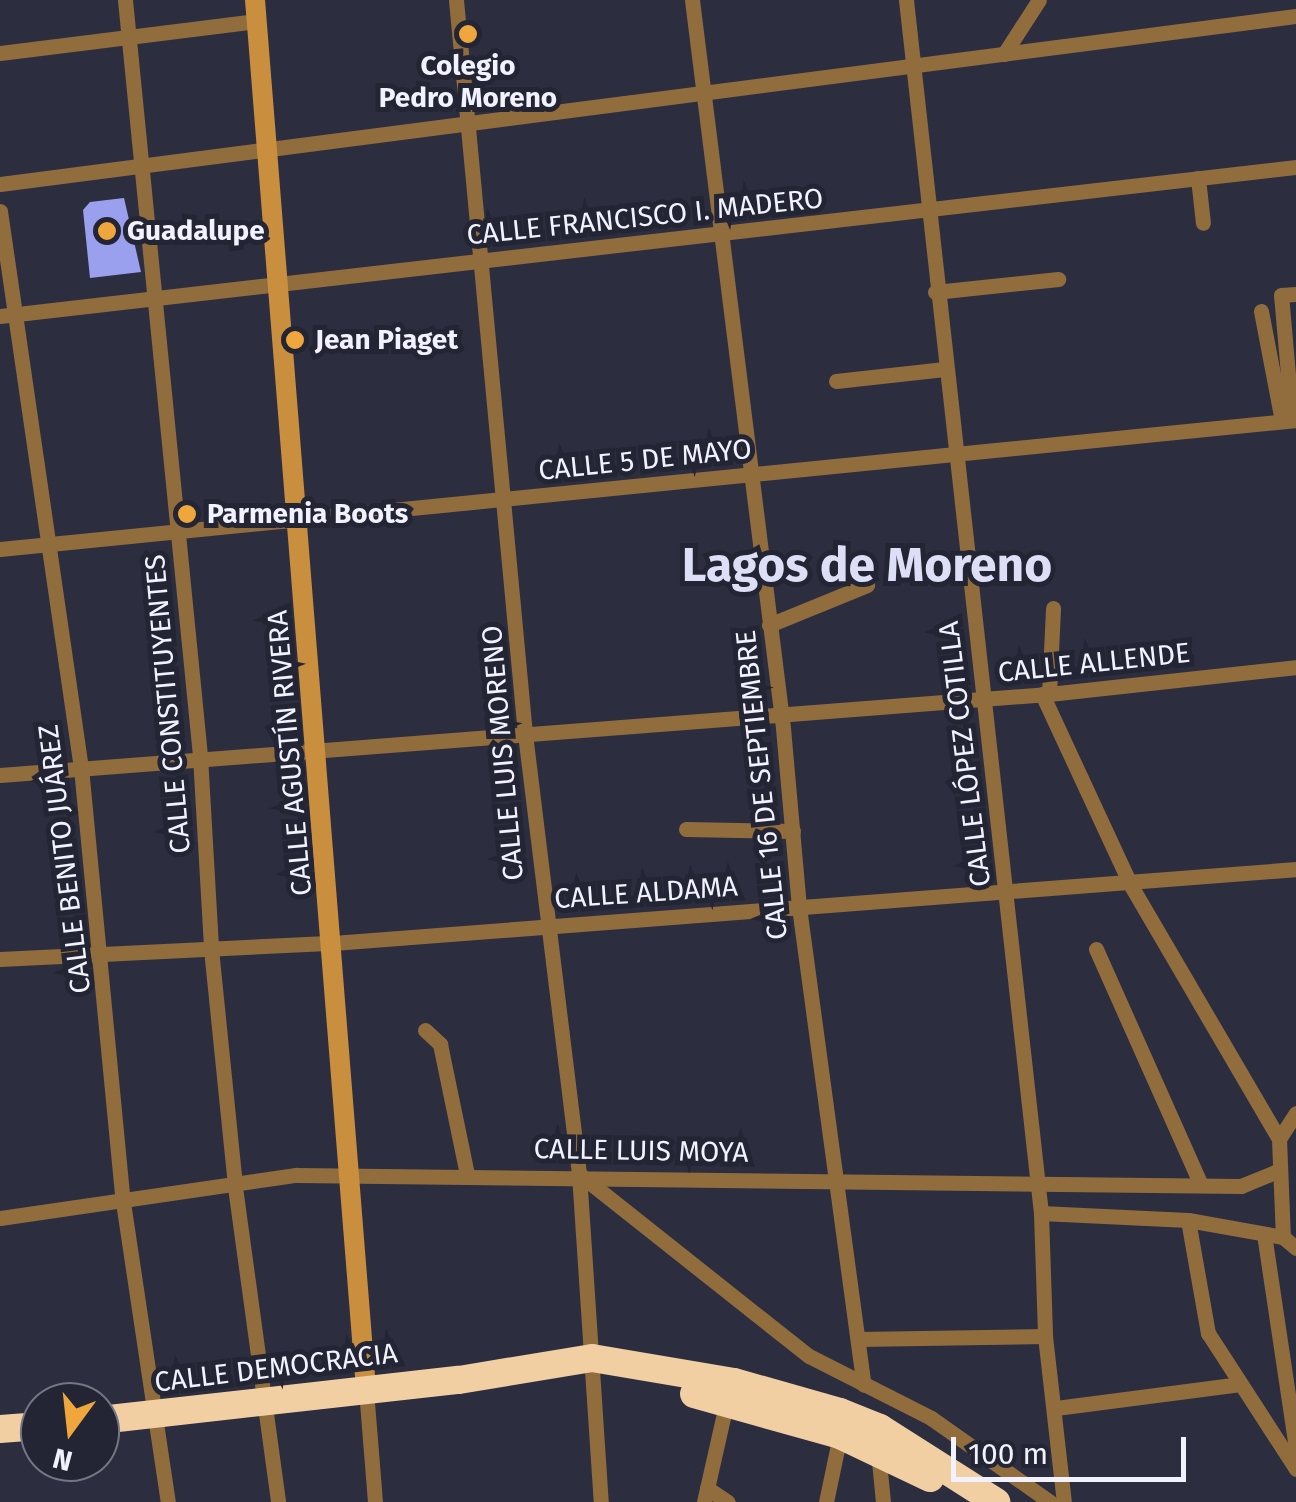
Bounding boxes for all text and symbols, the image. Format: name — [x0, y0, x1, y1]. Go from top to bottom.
marker: Colegio Pedro Moreno — [457, 23, 479, 45]
place label: Colegio Pedro Moreno — [379, 49, 557, 115]
street label: CALLE FRANCISCO I. MADERO — [465, 182, 825, 252]
place label: Guadalupe — [127, 214, 265, 248]
marker: Guadalupe — [96, 220, 118, 242]
place label: Jean Piaget — [315, 323, 458, 357]
marker: Jean Piaget — [284, 329, 306, 351]
street label: CALLE 5 DE MAYO — [537, 432, 753, 488]
place label: Parmenia Boots — [207, 497, 408, 531]
marker: Parmenia Boots — [176, 503, 198, 525]
district label: Lagos de Moreno — [682, 537, 1052, 595]
street label: CALLE CONSTITUYENTES — [138, 553, 198, 855]
street label: CALLE AGUSTÍN RIVERA — [261, 609, 319, 897]
street label: CALLE LÓPEZ COTILLA — [932, 619, 998, 889]
street label: CALLE LUIS MORENO — [475, 624, 531, 882]
street label: CALLE 16 DE SEPTIEMBRE — [729, 629, 795, 941]
street label: CALLE ALLENDE — [996, 636, 1192, 690]
street label: CALLE BENITO JUÁREZ — [32, 723, 98, 995]
street label: CALLE ALDAMA — [553, 870, 739, 916]
street label: CALLE LUIS MOYA — [533, 1132, 749, 1170]
street label: CALLE DEMOCRACIA — [153, 1336, 399, 1400]
north arrow — [20, 1382, 120, 1482]
scale bar — [956, 1417, 1191, 1479]
text: 100 m — [968, 1436, 1048, 1472]
text: N — [49, 1441, 76, 1478]

